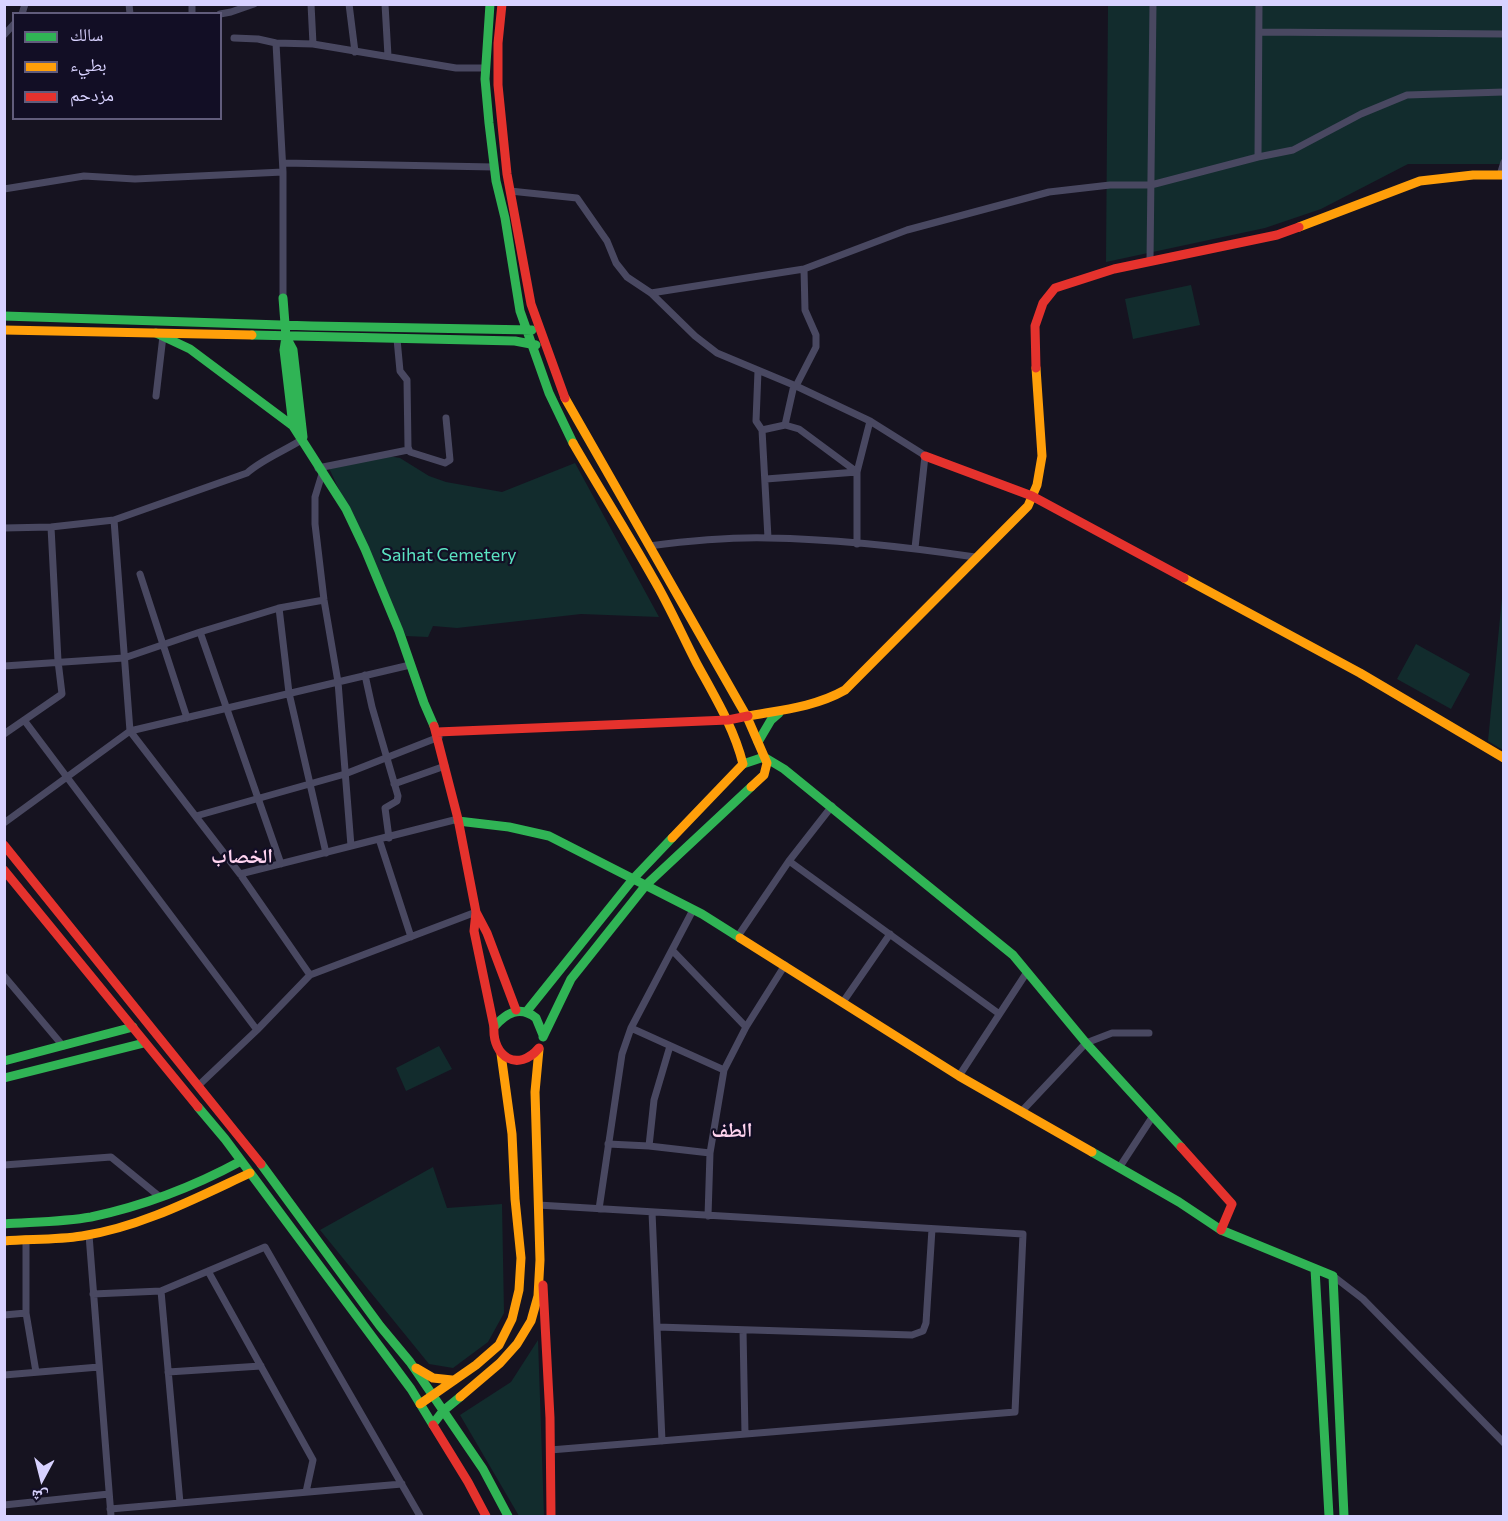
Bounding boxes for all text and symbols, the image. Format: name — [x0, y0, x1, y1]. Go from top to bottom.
legend — [12, 12, 222, 120]
text: سالك — [70, 23, 103, 45]
text: بطيء — [70, 53, 107, 75]
text: مزدحم — [70, 83, 114, 105]
park label: Saihat Cemetery — [381, 544, 517, 566]
district label: الخصاب — [211, 844, 273, 868]
district label: الطف — [712, 1118, 752, 1142]
north arrow — [12, 1449, 72, 1509]
text: ش — [30, 1487, 49, 1508]

